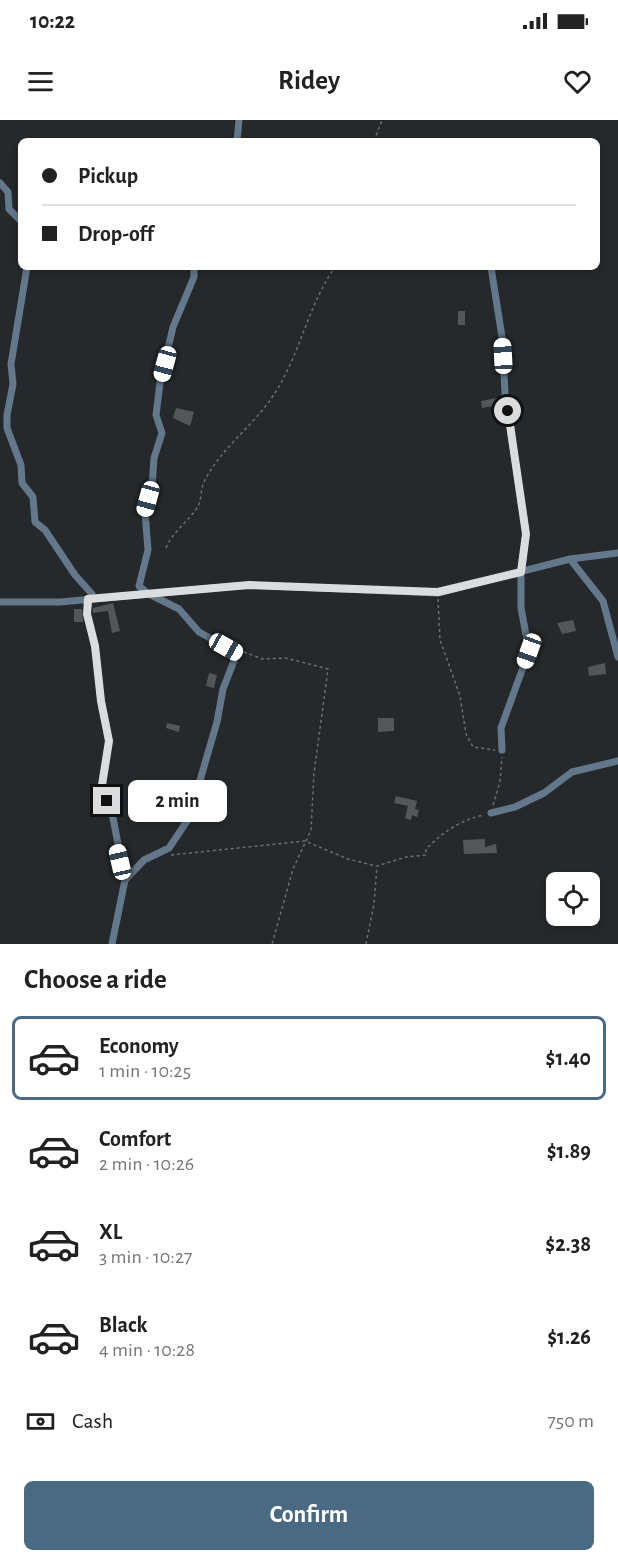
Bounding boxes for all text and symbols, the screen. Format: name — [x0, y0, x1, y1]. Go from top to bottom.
text: 10:22 — [30, 10, 75, 32]
icon: menu — [24, 65, 57, 98]
icon: heart — [561, 65, 594, 98]
text: Ridey — [278, 67, 340, 94]
text: Pickup — [78, 165, 138, 187]
text: Drop-off — [78, 223, 154, 245]
car — [493, 338, 513, 374]
car — [152, 344, 178, 384]
route start — [494, 397, 521, 424]
car — [135, 479, 161, 519]
car — [206, 630, 246, 664]
car — [514, 631, 544, 671]
callout: 2 min — [128, 780, 227, 822]
route end — [93, 787, 120, 814]
text: 2 min — [155, 791, 200, 811]
car — [107, 842, 133, 882]
map controls — [546, 872, 600, 926]
button: locate — [546, 872, 600, 926]
text: Choose a ride — [24, 966, 167, 993]
icon: car — [27, 1031, 81, 1085]
text: Economy — [99, 1035, 179, 1057]
text: $1.40 — [546, 1047, 591, 1069]
text: 1 min · 10:25 — [99, 1061, 191, 1081]
icon: car — [27, 1124, 81, 1178]
text: Comfort — [99, 1128, 171, 1150]
text: $1.89 — [547, 1140, 591, 1162]
text: 2 min · 10:26 — [99, 1154, 194, 1174]
icon: car — [27, 1217, 81, 1271]
text: XL — [99, 1221, 122, 1243]
text: $2.38 — [545, 1233, 591, 1255]
text: 3 min · 10:27 — [99, 1247, 192, 1267]
icon: car — [27, 1310, 81, 1364]
text: Black — [99, 1314, 147, 1336]
text: $1.26 — [547, 1326, 591, 1348]
text: 4 min · 10:28 — [99, 1340, 195, 1360]
icon: cash — [24, 1405, 57, 1438]
text: Cash — [72, 1410, 113, 1432]
text: 750 m — [547, 1411, 594, 1431]
button: Confirm — [24, 1481, 594, 1550]

